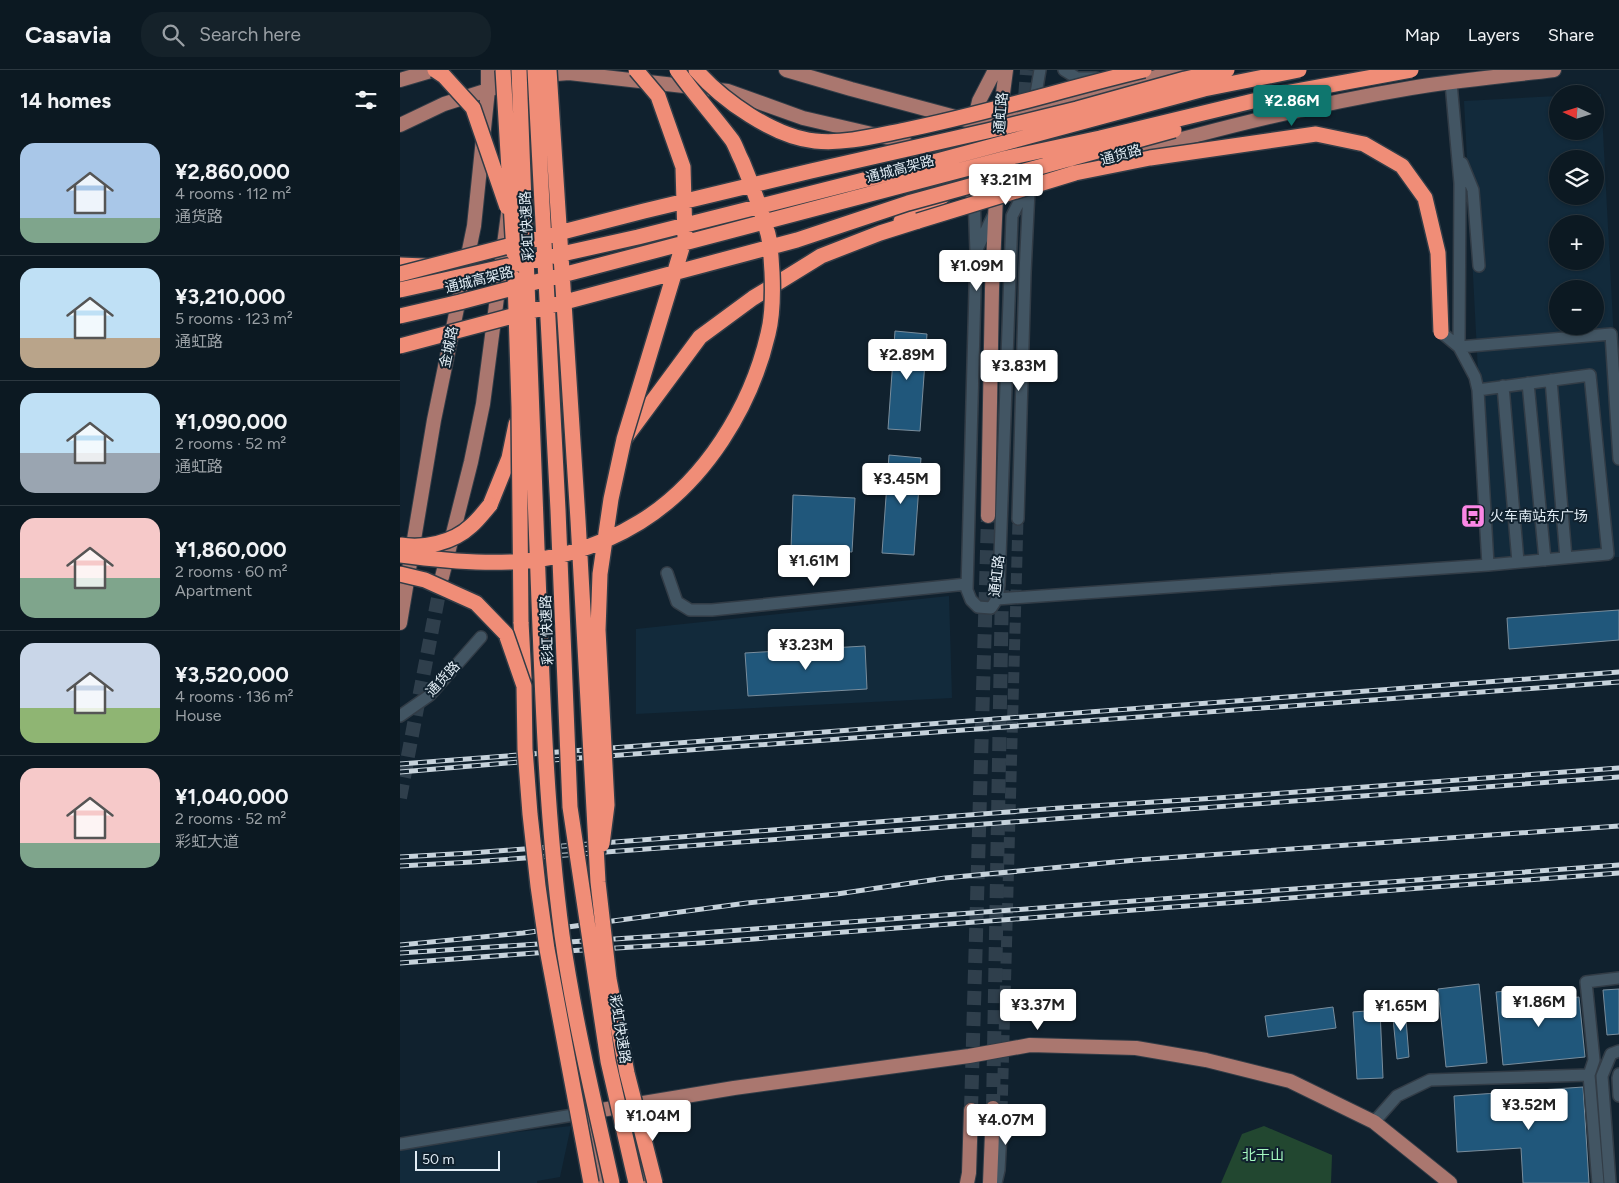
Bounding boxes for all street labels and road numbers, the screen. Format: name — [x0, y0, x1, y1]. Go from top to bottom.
street label: 通虹路 — [991, 91, 1011, 135]
street label: 通货路 — [1098, 141, 1144, 169]
street label: 通城高架路 — [864, 152, 936, 186]
street label: 彩虹快速路 — [517, 191, 537, 261]
street label: 通城高架路 — [443, 263, 515, 297]
street label: 金城路 — [436, 325, 462, 369]
street label: 通虹路 — [986, 554, 1008, 598]
street label: 彩虹快速路 — [537, 595, 557, 665]
street label: 通货路 — [422, 658, 464, 700]
street label: 彩虹快速路 — [606, 993, 634, 1065]

